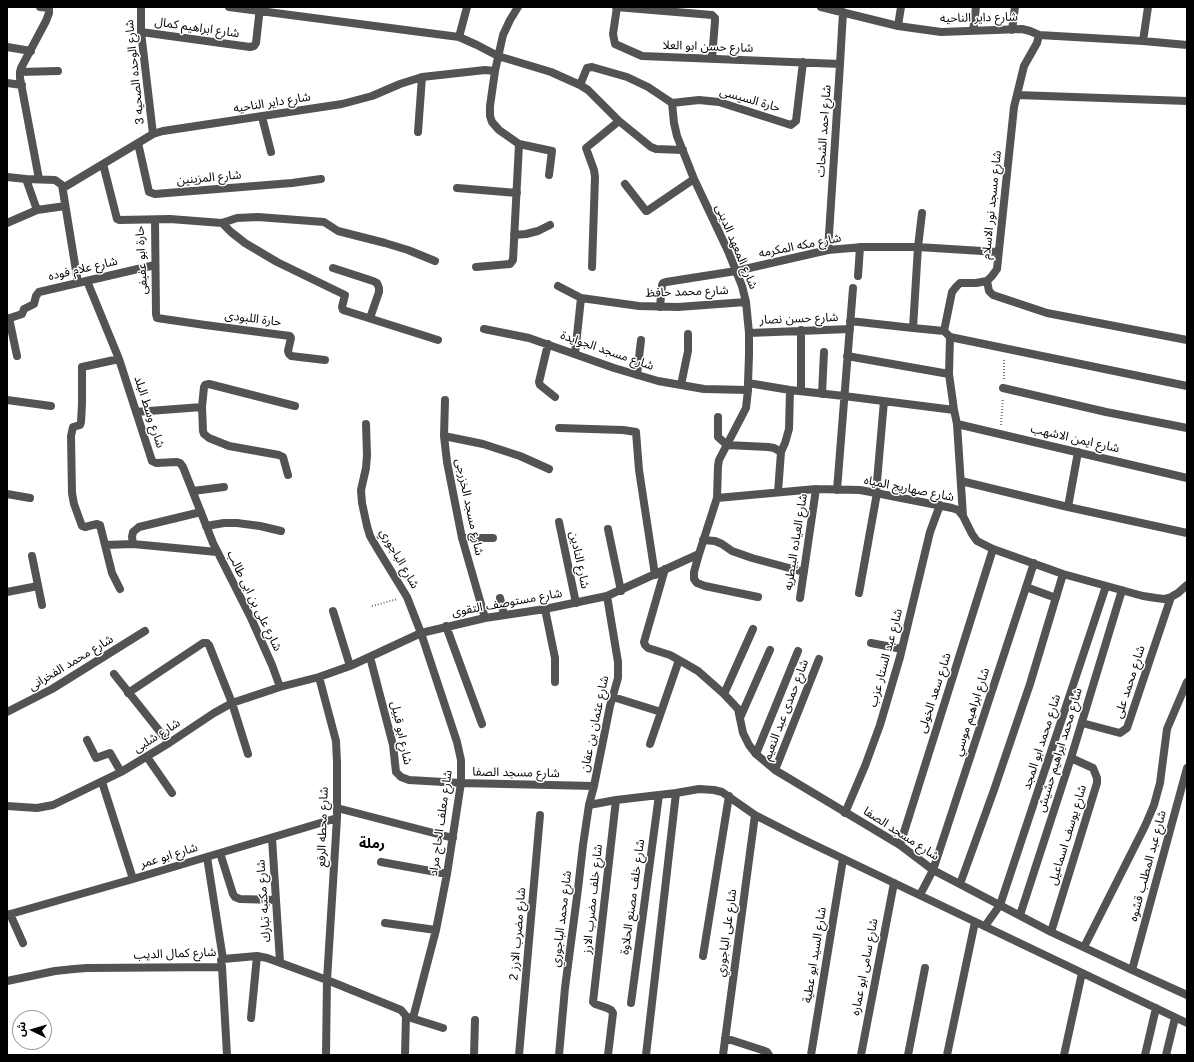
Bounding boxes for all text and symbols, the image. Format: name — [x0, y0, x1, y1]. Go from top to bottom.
street label: شارع داير الناحيه — [940, 10, 1018, 26]
street label: شارع ابراهيم كمال — [154, 15, 240, 41]
street label: شارع الوحده الصحيه 3 — [122, 19, 148, 125]
street label: شارع حسن ابو العلا — [662, 38, 754, 56]
street label: حارة السيسى — [718, 84, 782, 116]
street label: شارع احمد الشحات — [814, 84, 834, 178]
street label: شارع داير الناحيه — [232, 90, 312, 116]
street label: شارع مسجد نور الاسلام — [979, 150, 1005, 260]
street label: شارع المزينين — [176, 168, 242, 188]
street label: شارع المعهد الدينى — [712, 202, 760, 292]
street label: حارة ابو عفيفى — [133, 225, 151, 295]
street label: شارع مكه المكرمه — [758, 231, 842, 261]
street label: شارع علام فوده — [47, 254, 119, 284]
street label: شارع محمد حافظ — [645, 283, 729, 301]
street label: حارة اللبودى — [224, 308, 282, 330]
street label: شارع حسن نصار — [759, 310, 839, 328]
street label: شارع مسجد الجوايدة — [559, 328, 655, 374]
street label: شارع وسط البلد — [131, 374, 167, 450]
street label: شارع ايمن الاشهب — [1029, 422, 1121, 456]
street label: شارع مسجد الخزرجى — [452, 457, 486, 557]
street label: شارع صهاريج المياه — [863, 473, 955, 505]
street label: شارع العياده البيطريه — [781, 493, 811, 591]
street label: شارع الباجوري — [376, 527, 422, 591]
street label: شارع النادين — [566, 530, 592, 590]
street label: شارع على بن ابى طالب — [223, 548, 285, 654]
street label: شارع مستوصف التقوى — [451, 586, 563, 620]
street label: شارع عبد الستار عزب — [866, 607, 906, 709]
street label: شارع محمد الفخرانى — [26, 632, 116, 694]
street label: شارع محمد على — [1111, 644, 1149, 720]
street label: شارع سعد الخولى — [915, 651, 955, 735]
street label: شارع حمدى عبد النعيم — [760, 657, 812, 763]
street label: شارع ابراهيم موسي — [951, 666, 993, 758]
street label: شارع عثمان بن عفان — [578, 674, 612, 774]
street label: شارع محمد ابراهيم حشيش — [1034, 686, 1086, 814]
street label: شارع محمد ابو المجد — [1020, 693, 1064, 791]
street label: شارع ابو قبيل — [387, 700, 415, 766]
street label: شارع شلبى — [131, 716, 183, 756]
street label: شارع مسجد الصفا — [472, 765, 560, 781]
street label: شارع معلف الحاج مراد — [426, 769, 456, 877]
street label: شارع يوسف اسماعيل — [1046, 783, 1090, 887]
street label: شارع محطه الرفع — [314, 787, 332, 867]
street label: شارع مسجد الصفا — [860, 804, 942, 864]
street label: شارع عبد المطلب قشوه — [1126, 809, 1170, 923]
district label: رملة — [359, 836, 385, 852]
street label: شارع خلف مصنع الحلاوة — [618, 838, 648, 956]
street label: شارع ابو عمر — [138, 840, 200, 872]
street label: شارع خلف مضرب الارز — [580, 843, 606, 955]
street label: شارع مكتبه تبارك — [254, 859, 274, 943]
street label: شارع محمد الباجوري — [549, 870, 575, 968]
street label: شارع مضرب الارز 2 — [507, 887, 529, 981]
street label: شارع على الباجوري — [714, 888, 740, 978]
street label: شارع السيد ابو عطية — [800, 906, 830, 1004]
street label: شارع سامى ابو عماره — [849, 917, 881, 1017]
street label: شارع كمال الديب — [133, 945, 217, 963]
north arrow — [12, 1010, 52, 1050]
text: ش — [14, 1021, 28, 1037]

